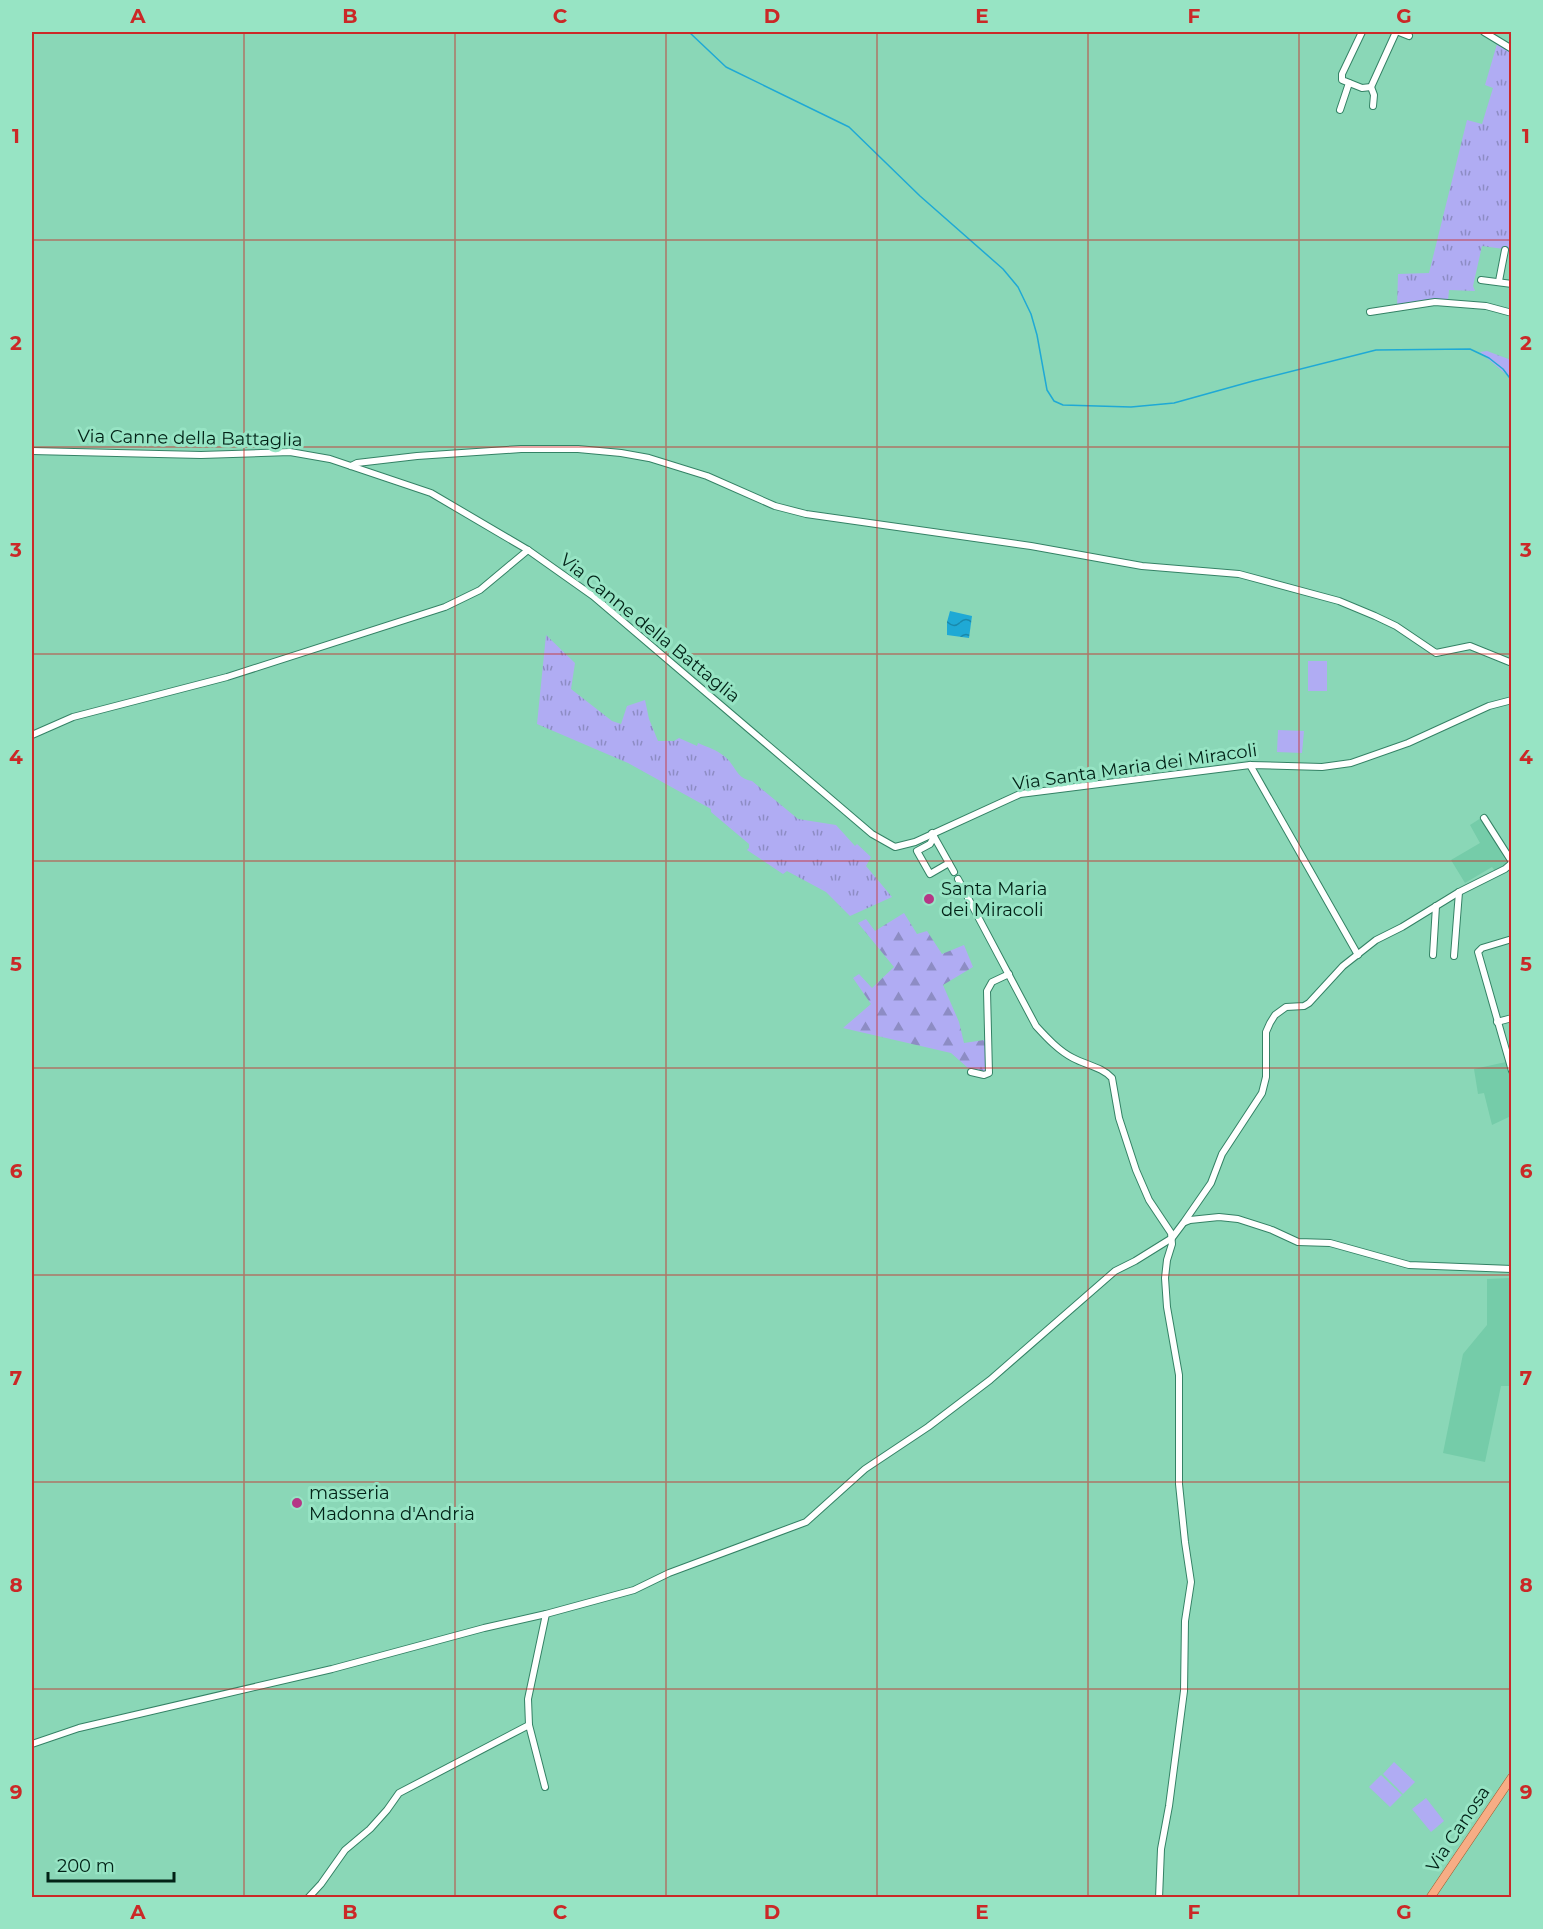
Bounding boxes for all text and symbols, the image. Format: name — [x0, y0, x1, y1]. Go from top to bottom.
text: A — [129, 4, 146, 28]
text: B — [342, 4, 358, 28]
text: C — [553, 4, 568, 28]
text: D — [764, 4, 780, 28]
text: E — [975, 4, 989, 28]
text: F — [1188, 4, 1201, 28]
text: G — [1396, 4, 1412, 28]
text: 1 — [12, 124, 20, 148]
text: 1 — [1522, 124, 1530, 148]
text: 2 — [10, 331, 22, 355]
text: 2 — [1520, 331, 1532, 355]
street label: Via Canne della Battaglia — [77, 425, 303, 451]
text: 3 — [9, 538, 22, 562]
text: 3 — [1519, 538, 1532, 562]
street label: Via Canne della Battaglia — [556, 549, 744, 707]
street label: Via Santa Maria dei Miracoli — [1011, 739, 1259, 795]
text: 4 — [9, 745, 23, 769]
text: 4 — [1519, 745, 1533, 769]
place label: Santa Maria dei Miracoli — [941, 878, 1048, 921]
marker: Santa Maria dei Miracoli — [922, 892, 936, 906]
text: 5 — [10, 952, 22, 976]
text: 5 — [1520, 952, 1532, 976]
text: 6 — [10, 1159, 23, 1183]
text: 6 — [1520, 1159, 1533, 1183]
text: 7 — [10, 1366, 22, 1390]
text: 7 — [1520, 1366, 1532, 1390]
place label: masseria Madonna d'Andria — [309, 1482, 475, 1525]
marker: masseria Madonna d'Andria — [290, 1496, 304, 1510]
text: 8 — [9, 1573, 23, 1597]
text: 8 — [1519, 1573, 1533, 1597]
text: 9 — [10, 1780, 22, 1804]
text: 9 — [1520, 1780, 1532, 1804]
street label: Via Canosa — [1421, 1782, 1495, 1876]
scale bar — [48, 1845, 174, 1883]
text: 200 m — [57, 1855, 115, 1877]
text: A — [129, 1900, 146, 1924]
text: B — [342, 1900, 358, 1924]
text: C — [553, 1900, 568, 1924]
text: D — [764, 1900, 780, 1924]
text: E — [975, 1900, 989, 1924]
text: F — [1188, 1900, 1201, 1924]
text: G — [1396, 1900, 1412, 1924]

